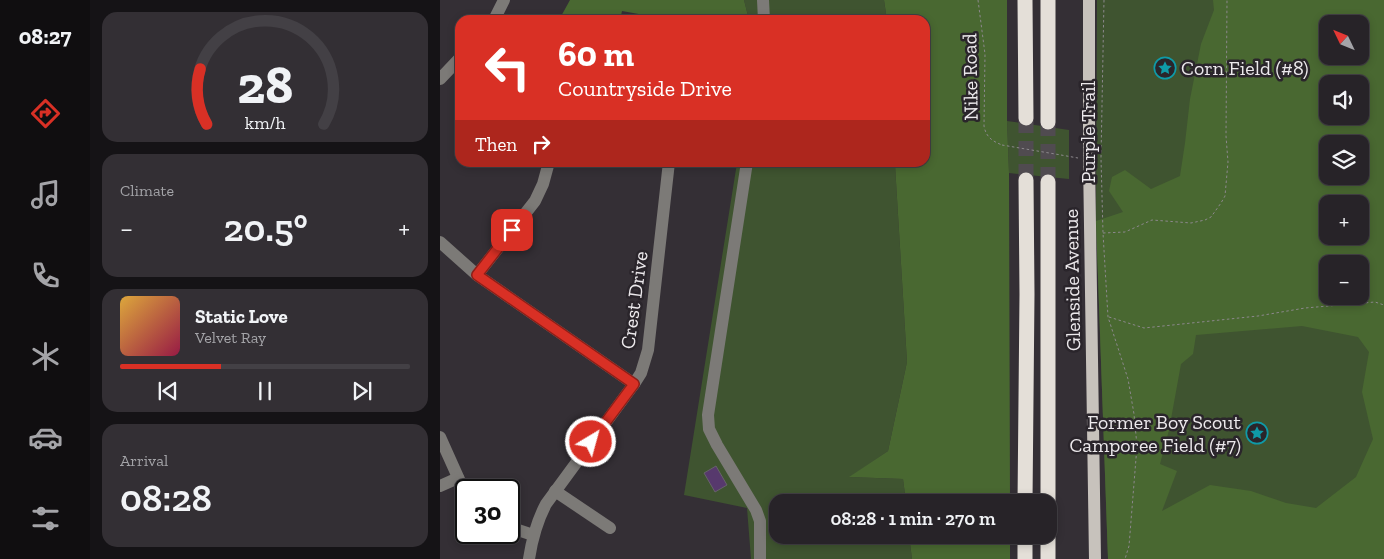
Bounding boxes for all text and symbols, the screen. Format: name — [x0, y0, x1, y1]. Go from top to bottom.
north arrow — [1319, 15, 1369, 65]
map controls — [1319, 15, 1369, 305]
text: 08:27 — [19, 23, 71, 50]
text: 60 m — [558, 33, 634, 75]
street label: Nike Road — [957, 33, 983, 121]
icon: left — [475, 35, 540, 100]
text: 28 — [237, 54, 293, 116]
place icon: Corn Field (#8) — [1153, 56, 1177, 80]
place label: Corn Field (#8) — [1181, 56, 1309, 80]
text: Countryside Drive — [558, 75, 732, 102]
button: sound — [1319, 75, 1369, 125]
street label: Purple Trail — [1076, 81, 1100, 183]
icon: directions — [28, 96, 63, 131]
text: km/h — [245, 112, 285, 134]
icon: right — [527, 130, 555, 158]
text: Then — [475, 133, 517, 156]
button: layers — [1319, 135, 1369, 185]
icon: music — [28, 177, 63, 212]
text: Climate — [120, 181, 174, 200]
button: + — [1319, 195, 1369, 245]
text: 20.5° — [223, 205, 308, 251]
pin — [491, 209, 533, 251]
street label: Glenside Avenue — [1059, 209, 1085, 351]
text: − — [120, 212, 133, 245]
text: + — [398, 212, 410, 245]
icon: arrive — [498, 216, 526, 244]
street label: Crest Drive — [615, 250, 653, 350]
button: − — [1319, 255, 1369, 305]
icon: phone — [28, 258, 63, 293]
text: Static Love — [195, 305, 288, 328]
text: Velvet Ray — [195, 328, 266, 347]
icon: climate — [28, 339, 63, 374]
icon: previous — [154, 377, 182, 405]
icon: pause — [251, 377, 279, 405]
icon: next — [348, 377, 376, 405]
place label: Former Boy Scout Camporee Field (#7) — [1069, 410, 1242, 457]
position arrow — [564, 415, 616, 467]
icon: car — [28, 420, 63, 455]
place icon: Former Boy Scout Camporee Field (#7) — [1245, 421, 1269, 445]
text: Arrival — [120, 451, 168, 470]
text: 08:28 — [120, 475, 212, 521]
speed limit sign: 30 — [455, 479, 520, 544]
icon: filters — [28, 501, 63, 536]
text: 08:28 · 1 min · 270 m — [830, 507, 996, 530]

